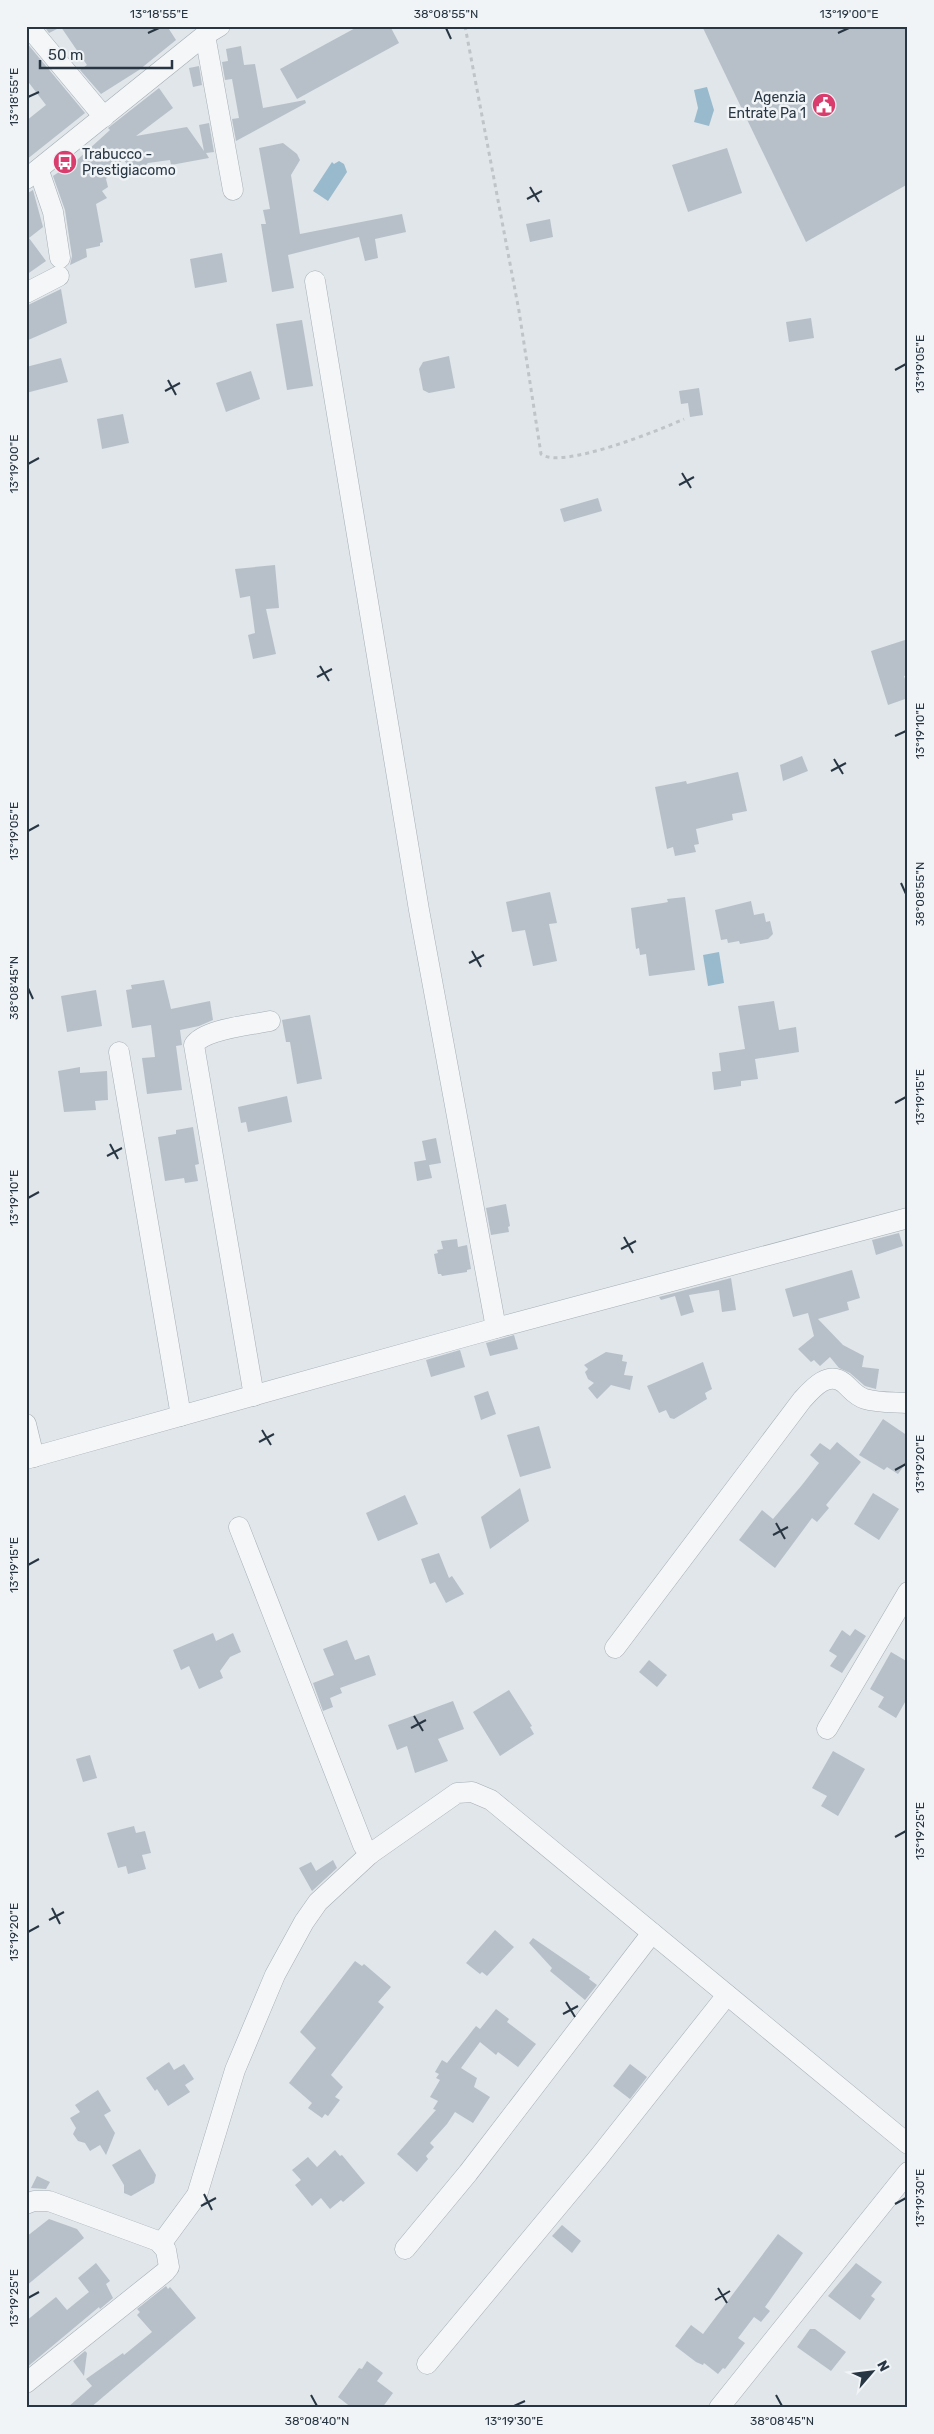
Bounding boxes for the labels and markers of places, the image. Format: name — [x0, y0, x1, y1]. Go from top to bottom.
place label: Agenzia Entrate Pa 1 — [728, 89, 806, 122]
public building icon: Agenzia Entrate Pa 1 — [811, 92, 837, 118]
place label: Trabucco - Prestigiacomo — [82, 146, 176, 179]
bus stop icon: Trabucco - Prestigiacomo — [52, 149, 78, 175]

